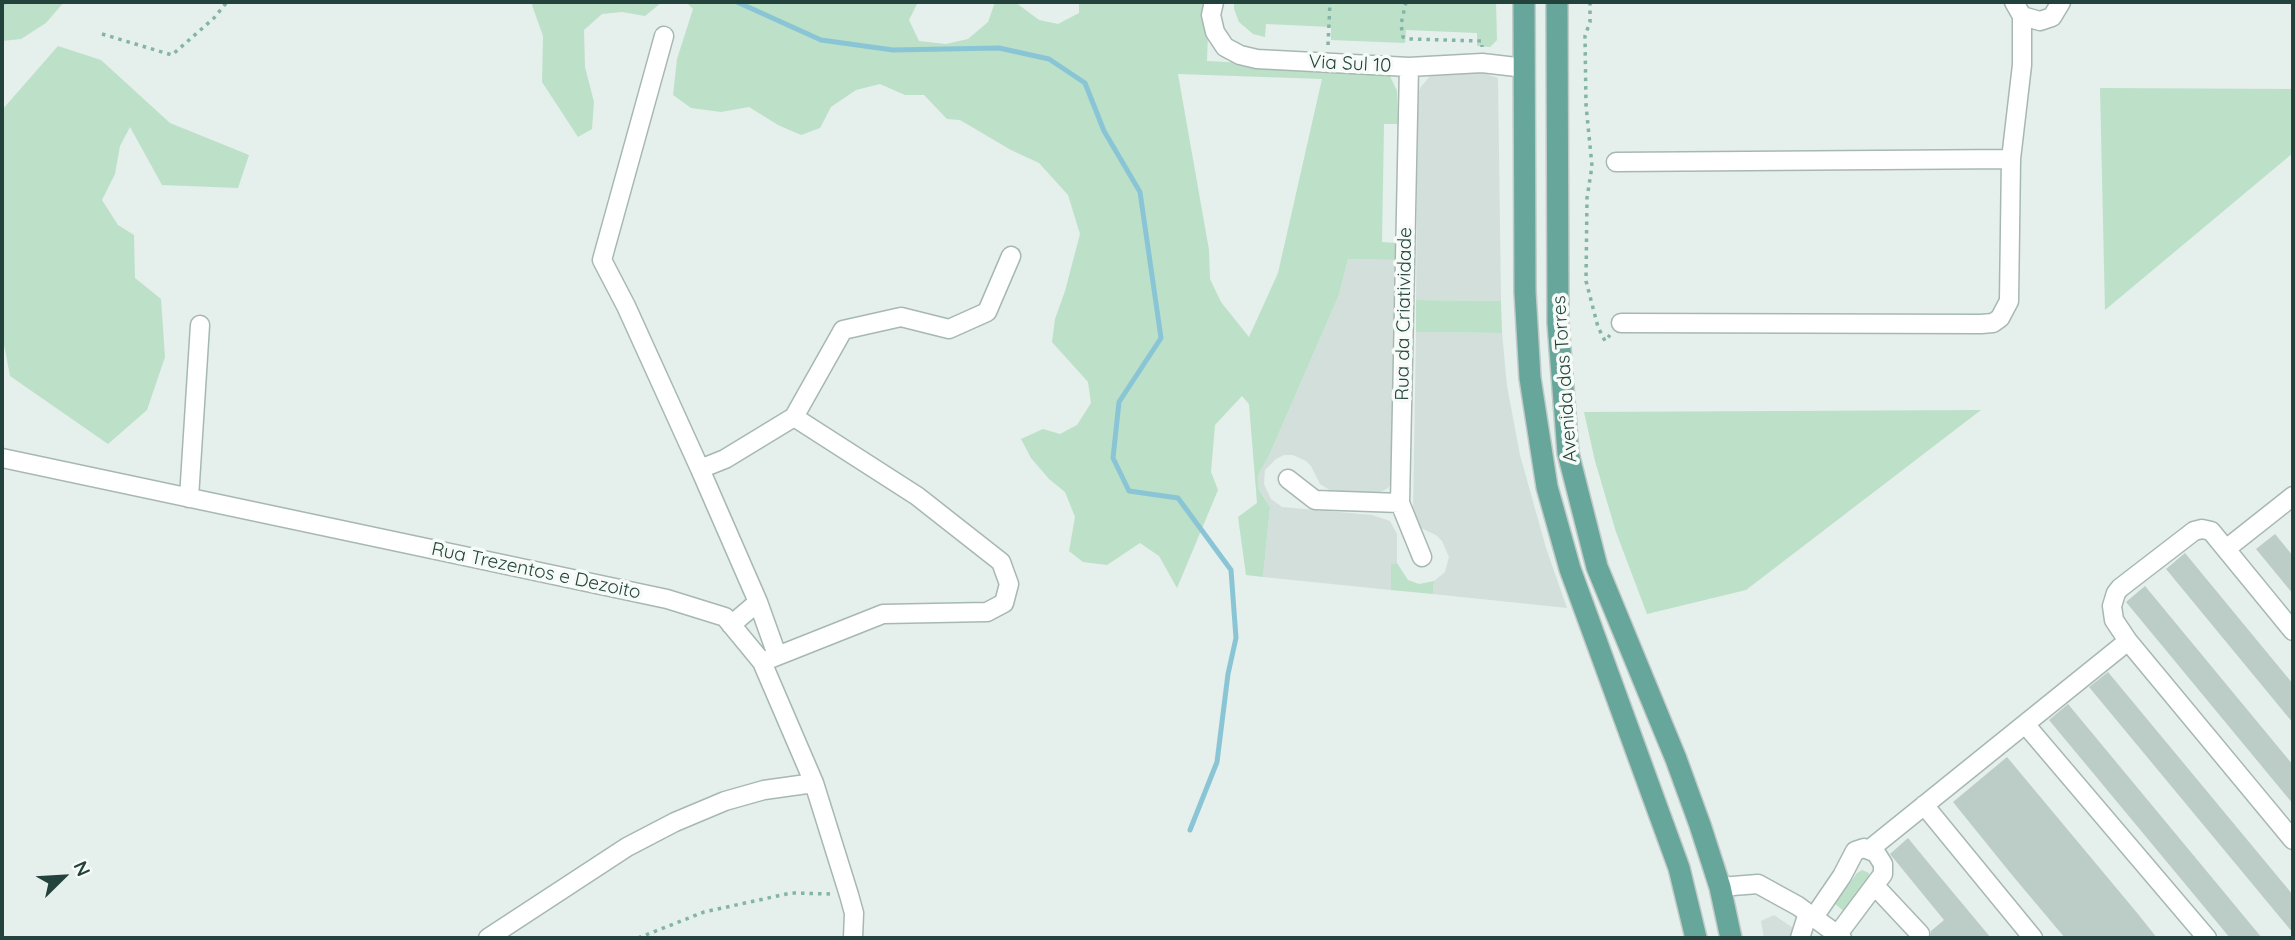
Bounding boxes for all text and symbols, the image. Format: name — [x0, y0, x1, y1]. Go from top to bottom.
street label: Via Sul 10 — [1308, 50, 1392, 78]
street label: Rua da Criatividade — [1391, 227, 1417, 401]
street label: Avenida das Torres — [1548, 295, 1582, 463]
street label: Rua Trezentos e Dezoito — [429, 538, 643, 604]
north arrow — [28, 842, 98, 912]
text: N — [68, 857, 96, 880]

